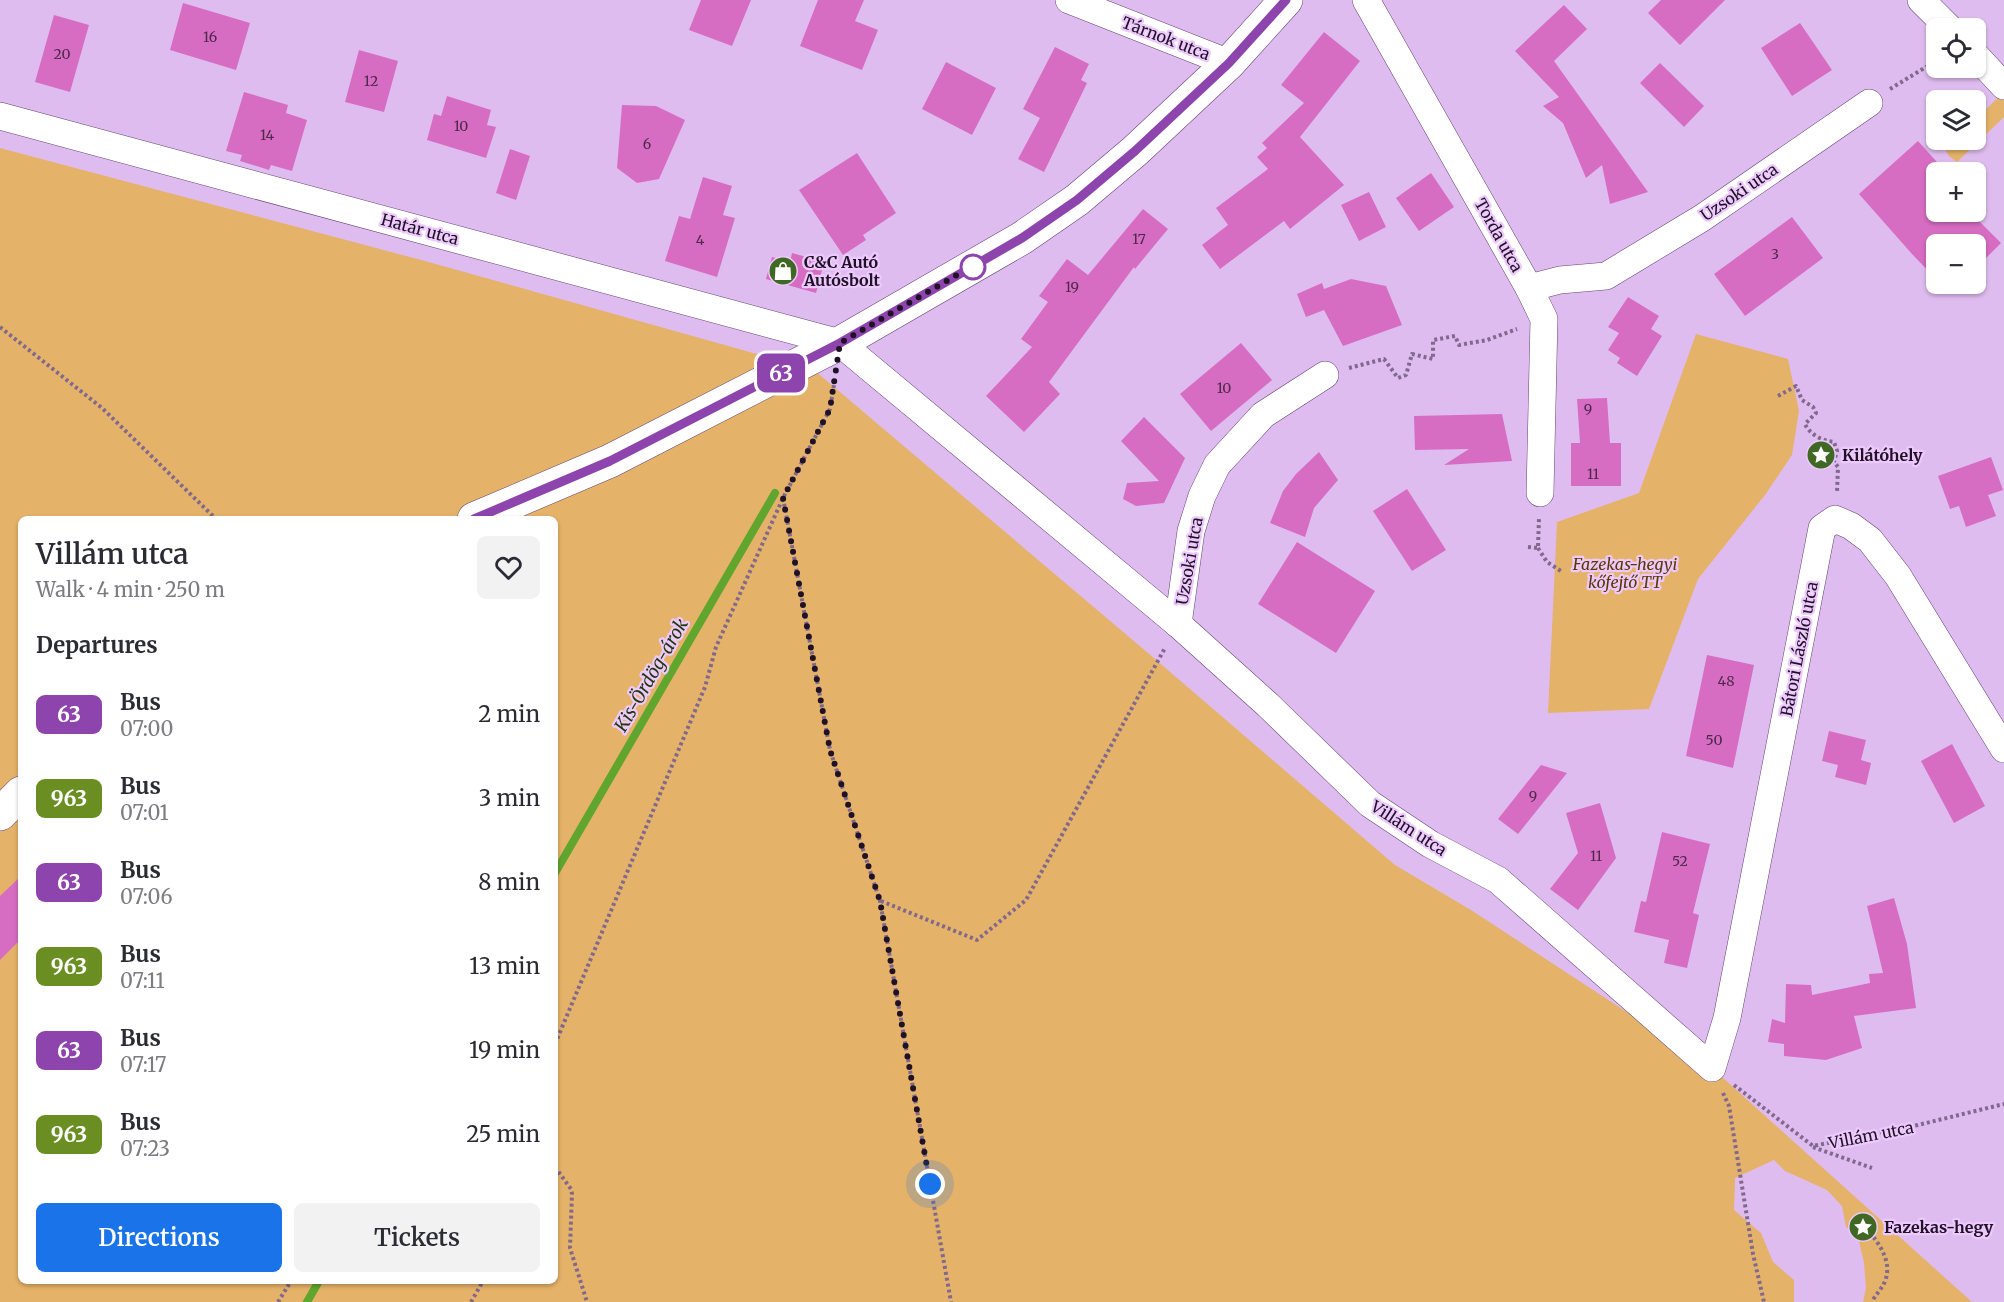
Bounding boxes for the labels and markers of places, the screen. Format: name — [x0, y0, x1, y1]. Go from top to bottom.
place label: C&C Autó Autósbolt — [803, 252, 881, 290]
unlabelled marker — [960, 254, 986, 280]
shop icon: C&C Autó Autósbolt — [767, 255, 799, 287]
place icon: Kilátóhely — [1805, 439, 1837, 471]
place label: Kilátóhely — [1842, 445, 1923, 465]
place icon: Fazekas-hegy — [1847, 1211, 1879, 1243]
place label: Fazekas-hegy — [1884, 1217, 1994, 1237]

